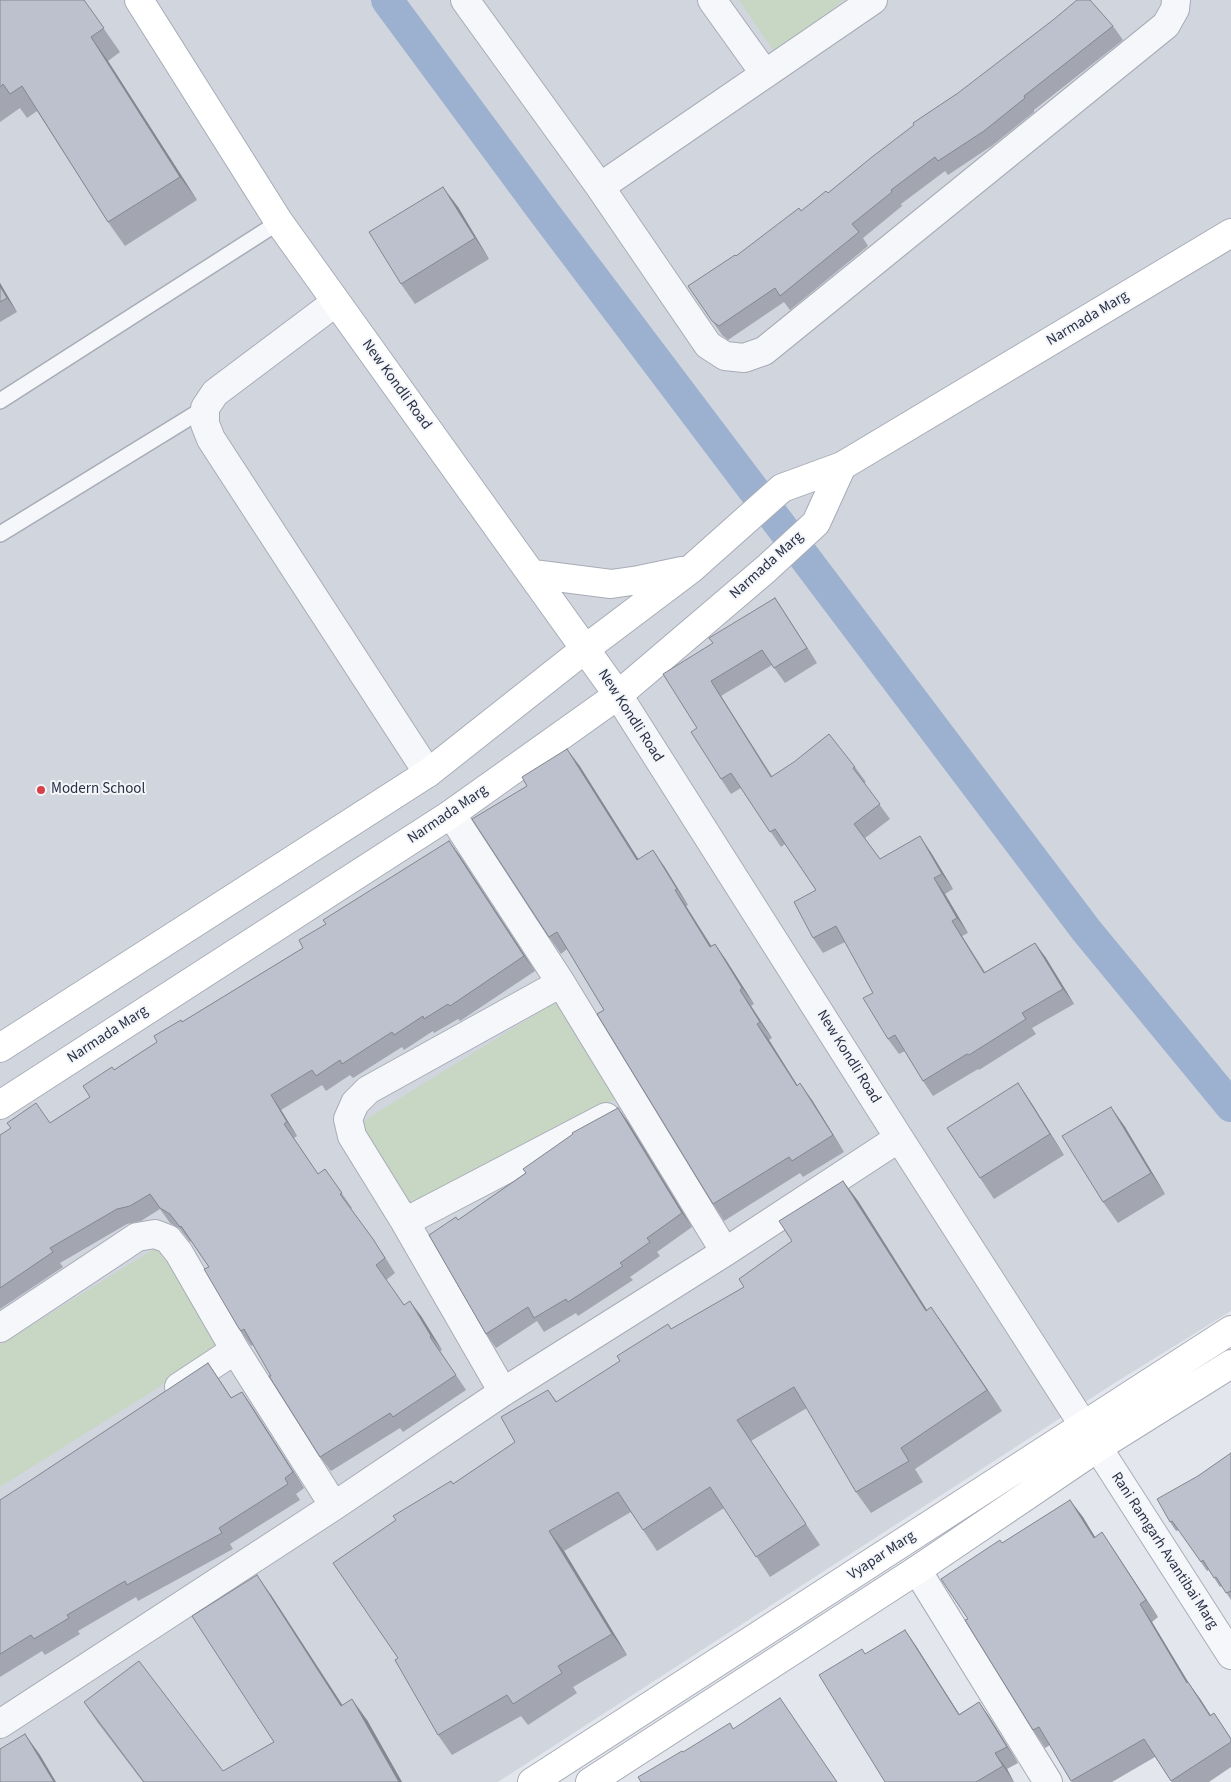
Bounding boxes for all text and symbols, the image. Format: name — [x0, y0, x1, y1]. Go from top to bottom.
street label: Narmada Marg — [1044, 287, 1132, 351]
street label: New Kondli Road — [357, 336, 435, 434]
street label: Narmada Marg — [727, 528, 807, 604]
street label: New Kondli Road — [593, 666, 667, 766]
place label: Modern School — [51, 781, 145, 799]
street label: Narmada Marg — [405, 782, 491, 848]
marker: Modern School — [35, 784, 47, 796]
street label: Narmada Marg — [64, 1002, 152, 1068]
street label: New Kondli Road — [812, 1007, 884, 1107]
street label: Rani Ramgarh Avantibai Marg — [1107, 1469, 1221, 1633]
street label: Vyapar Marg — [845, 1528, 919, 1584]

